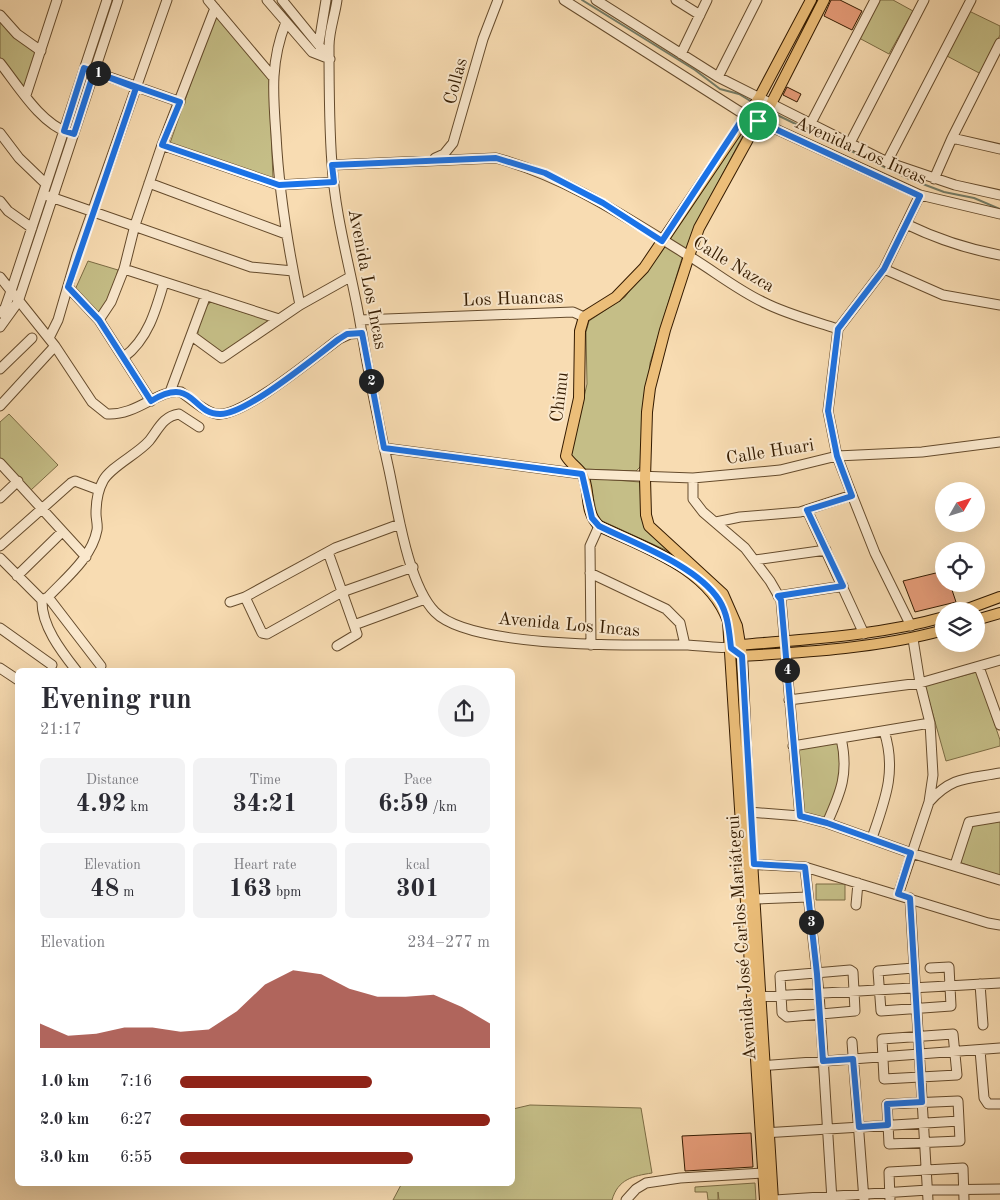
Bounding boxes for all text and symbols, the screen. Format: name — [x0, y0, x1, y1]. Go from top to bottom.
street label: Collas — [441, 56, 471, 106]
pin: 1 — [86, 60, 110, 86]
text: 1 — [94, 66, 103, 80]
pin — [737, 100, 779, 142]
icon: arrive — [744, 107, 772, 135]
street label: Avenida Los Incas — [792, 114, 930, 188]
street label: Avenida Los Incas — [345, 207, 389, 351]
street label: Calle Nazca — [690, 234, 777, 296]
street label: Los Huancas — [462, 288, 564, 310]
pin: 2 — [358, 368, 384, 394]
street label: Chimu — [548, 371, 572, 423]
text: 2 — [367, 374, 376, 388]
street label: Calle Huari — [725, 436, 816, 468]
north arrow — [935, 482, 985, 532]
map controls — [935, 482, 985, 652]
button: locate — [935, 542, 985, 592]
button: layers — [935, 602, 985, 652]
street label: Avenida Los Incas — [497, 610, 641, 640]
pin: 4 — [774, 658, 800, 682]
text: 4 — [783, 663, 792, 677]
button: share — [438, 685, 490, 737]
text: Evening run — [40, 687, 192, 715]
text: 21:17 — [40, 722, 82, 738]
text: Distance — [86, 773, 139, 787]
text: Time — [249, 773, 281, 787]
text: Pace — [403, 773, 432, 787]
text: 4.92 — [76, 792, 126, 817]
text: 34:21 — [232, 792, 298, 817]
text: 6:59 — [378, 792, 429, 817]
text: km — [126, 800, 149, 814]
text: /km — [429, 800, 457, 814]
street label: Avenida José Carlos Mariátegui — [724, 814, 760, 1061]
text: Elevation — [84, 858, 141, 872]
text: Heart rate — [234, 858, 296, 872]
text: kcal — [406, 858, 430, 872]
text: 48 — [90, 877, 119, 902]
text: 163 — [229, 877, 272, 902]
text: 301 — [396, 877, 439, 902]
text: m — [119, 885, 134, 899]
text: bpm — [272, 885, 301, 899]
pin: 3 — [798, 910, 824, 934]
text: 3 — [807, 915, 816, 929]
text: Elevation — [40, 935, 105, 951]
text: 234–277 m — [407, 935, 490, 951]
text: 1.0 km — [40, 1074, 89, 1090]
text: 7:16 — [120, 1074, 152, 1090]
text: 2.0 km — [40, 1112, 89, 1128]
text: 6:27 — [120, 1112, 152, 1128]
text: 3.0 km — [40, 1150, 89, 1166]
text: 6:55 — [120, 1150, 152, 1166]

